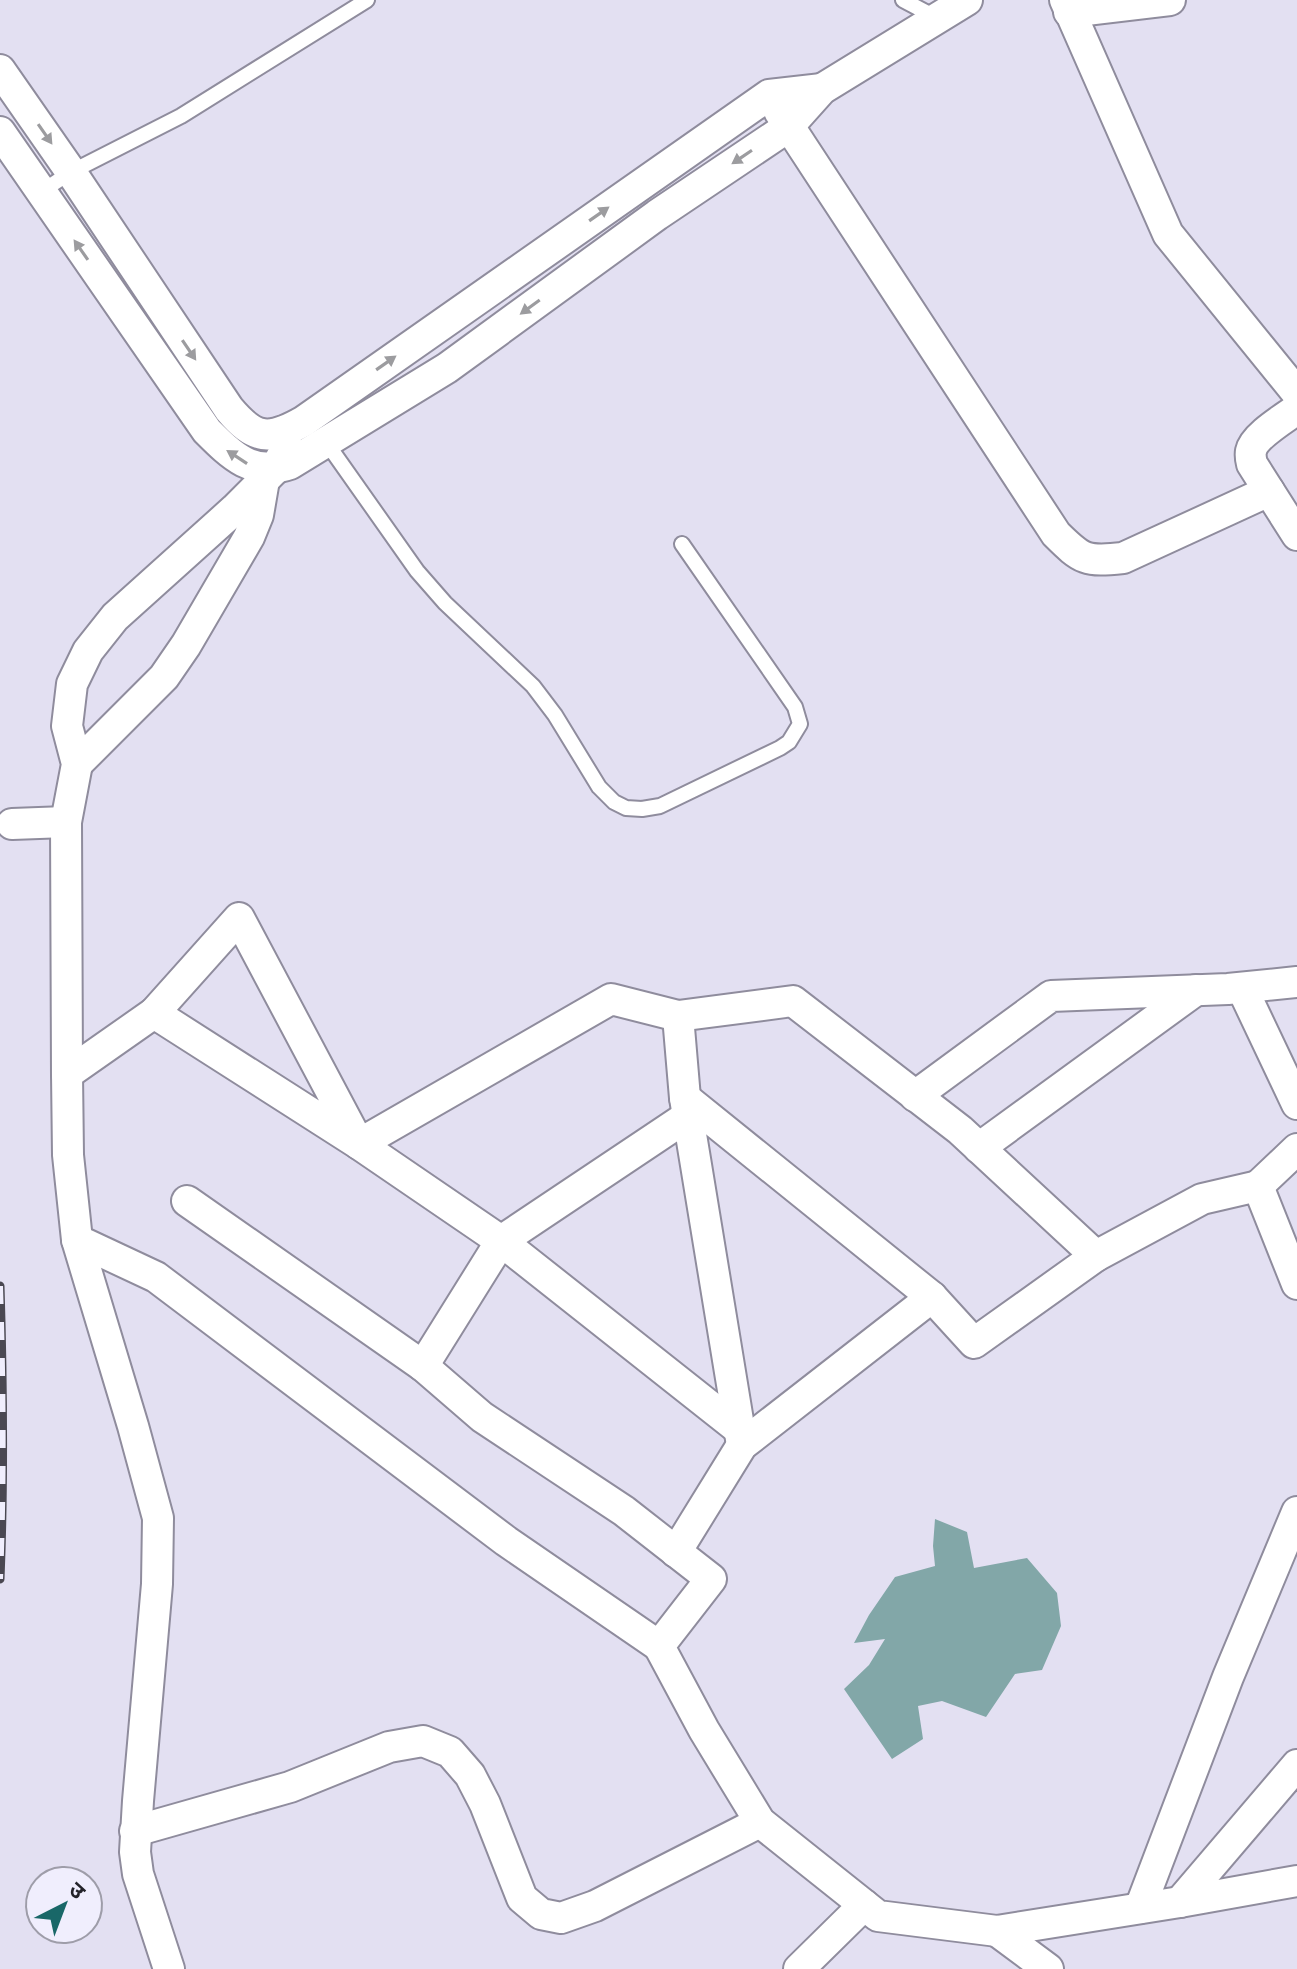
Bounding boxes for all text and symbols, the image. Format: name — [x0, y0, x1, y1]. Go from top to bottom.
one-way arrow — [37, 123, 52, 144]
one-way arrow — [732, 150, 753, 165]
one-way arrow — [589, 207, 610, 222]
one-way arrow — [74, 239, 89, 260]
one-way arrow — [520, 299, 540, 315]
one-way arrow — [182, 339, 197, 360]
one-way arrow — [376, 356, 397, 371]
one-way arrow — [226, 449, 247, 464]
north arrow — [24, 1865, 104, 1945]
text: उ — [63, 1875, 92, 1906]

